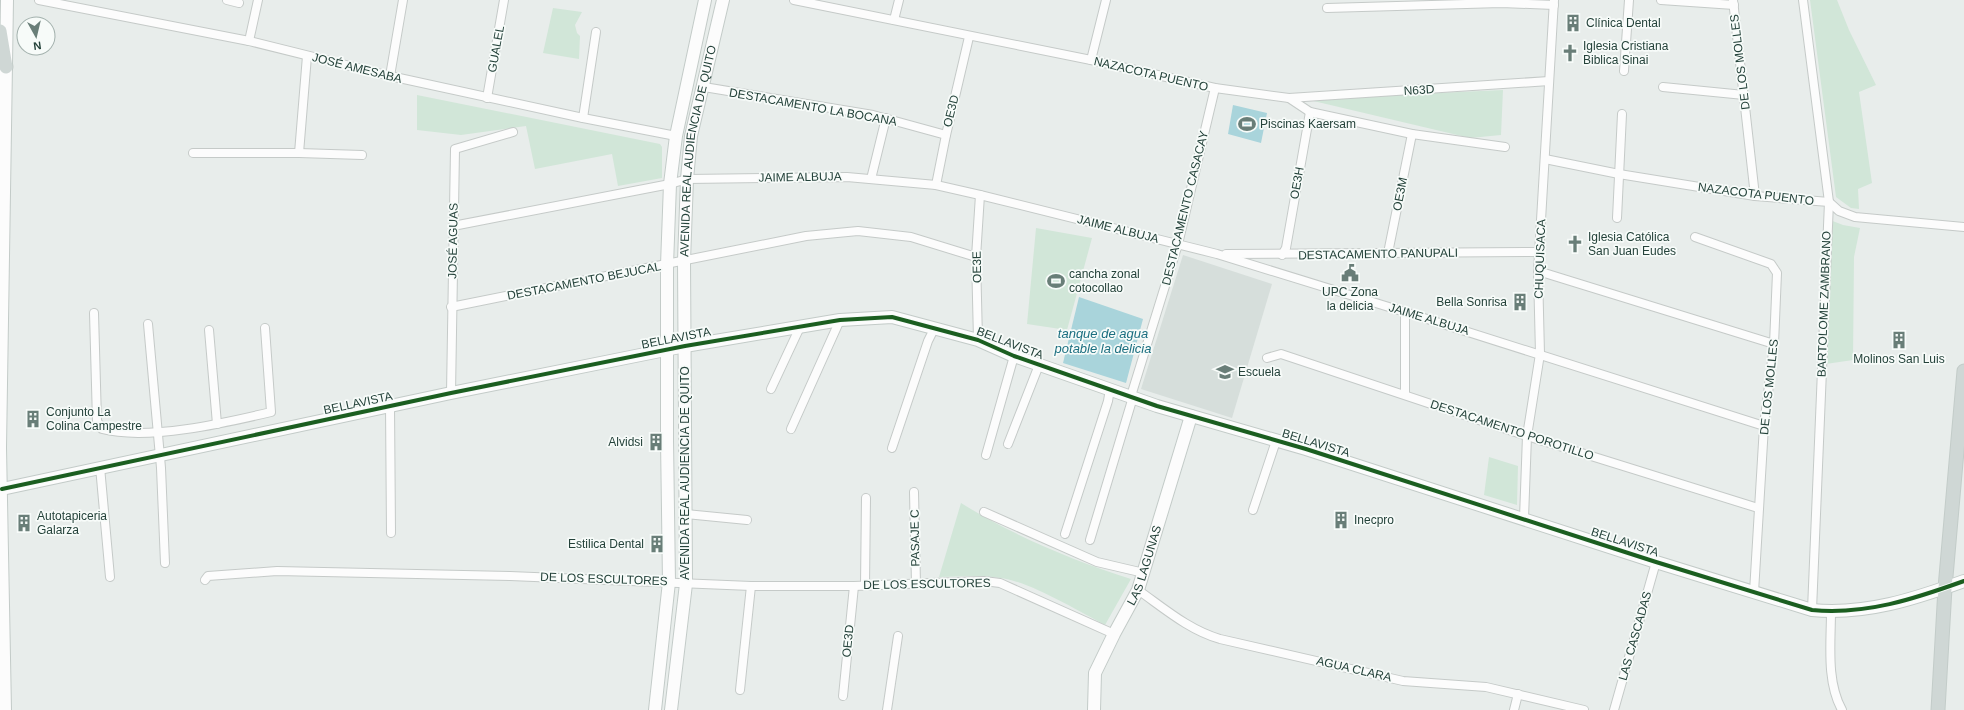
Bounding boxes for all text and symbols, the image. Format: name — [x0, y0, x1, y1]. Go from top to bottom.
building icon: Clínica Dental — [1563, 13, 1583, 33]
street label: DE LOS MOLLES — [1727, 13, 1753, 111]
north arrow — [16, 16, 56, 56]
place label: Clínica Dental — [1586, 16, 1661, 30]
street label: GUALEL — [485, 24, 507, 74]
text: N — [33, 39, 42, 52]
place label: Iglesia Cristiana Biblica Sinai — [1583, 39, 1669, 67]
church icon: Iglesia Cristiana Biblica Sinai — [1560, 43, 1580, 63]
street label: AVENIDA REAL AUDIENCIA DE QUITO — [677, 44, 719, 257]
street label: JOSÉ AMESABA — [311, 49, 404, 86]
street label: NAZACOTA PUENTO — [1092, 54, 1210, 94]
street label: N63D — [1403, 82, 1435, 98]
street label: DESTACAMENTO LA BOCANA — [728, 85, 898, 129]
street label: OE3D — [940, 93, 962, 129]
sports icon: Piscinas Kaersam — [1237, 114, 1257, 134]
place label: Piscinas Kaersam — [1260, 117, 1356, 131]
street label: DESTACAMENTO CASACAY — [1159, 129, 1211, 287]
street label: OE3H — [1287, 166, 1307, 200]
street label: JAIME ALBUJA — [758, 169, 842, 185]
street label: OE3M — [1390, 176, 1410, 212]
street label: NAZACOTA PUENTO — [1697, 180, 1815, 208]
street label: JOSÉ AGUAS — [444, 203, 461, 279]
street label: JAIME ALBUJA — [1076, 212, 1160, 246]
street label: CHUQUISACA — [1532, 219, 1548, 299]
place label: Iglesia Católica San Juan Eudes — [1588, 230, 1676, 258]
street label: BARTOLOME ZAMBRANO — [1814, 231, 1834, 377]
church icon: Iglesia Católica San Juan Eudes — [1565, 234, 1585, 254]
street label: DESTACAMENTO PANUPALI — [1298, 246, 1458, 262]
street label: OE3E — [970, 251, 984, 283]
street label: DESTACAMENTO BEJUCAL — [506, 259, 662, 303]
public building icon: UPC Zona la delicia — [1340, 263, 1360, 283]
place label: cancha zonal cotocollao — [1069, 267, 1140, 295]
sports icon: cancha zonal cotocollao — [1046, 271, 1066, 291]
place label: UPC Zona la delicia — [1322, 285, 1378, 313]
building icon: Bella Sonrisa — [1510, 292, 1530, 312]
place label: Bella Sonrisa — [1436, 295, 1507, 309]
street label: JAIME ALBUJA — [1387, 300, 1471, 338]
street label: BELLAVISTA — [640, 324, 712, 352]
street label: BELLAVISTA — [975, 324, 1045, 362]
water label: tanque de agua potable la delicia — [1054, 326, 1151, 356]
building icon: Molinos San Luis — [1889, 330, 1909, 350]
street label: DE LOS MOLLES — [1757, 339, 1781, 435]
place label: Molinos San Luis — [1853, 352, 1945, 366]
school or university icon: Escuela — [1215, 362, 1235, 382]
place label: Escuela — [1238, 365, 1281, 379]
street label: AVENIDA REAL AUDIENCIA DE QUITO — [678, 366, 692, 580]
street label: BELLAVISTA — [322, 389, 394, 417]
street label: DESTACAMENTO POROTILLO — [1429, 397, 1595, 463]
place label: Conjunto La Colina Campestre — [46, 405, 142, 433]
building icon: Conjunto La Colina Campestre — [23, 409, 43, 429]
street label: BELLAVISTA — [1280, 426, 1352, 460]
building icon: Alvidsi — [646, 432, 666, 452]
place label: Alvidsi — [608, 435, 643, 449]
place label: Autotapiceria Galarza — [37, 509, 107, 537]
street label: PASAJE C — [907, 509, 922, 567]
building icon: Inecpro — [1331, 510, 1351, 530]
building icon: Autotapiceria Galarza — [14, 513, 34, 533]
place label: Inecpro — [1354, 513, 1394, 527]
street label: LAS LAGUNAS — [1124, 524, 1164, 608]
street label: BELLAVISTA — [1589, 524, 1661, 560]
building icon: Estilica Dental — [647, 534, 667, 554]
place label: Estilica Dental — [568, 537, 644, 551]
street label: DE LOS ESCULTORES — [540, 570, 668, 588]
street label: DE LOS ESCULTORES — [863, 576, 991, 592]
street label: LAS CASCADAS — [1616, 590, 1654, 682]
street label: OE3D — [839, 624, 857, 658]
street label: AGUA CLARA — [1315, 654, 1393, 684]

